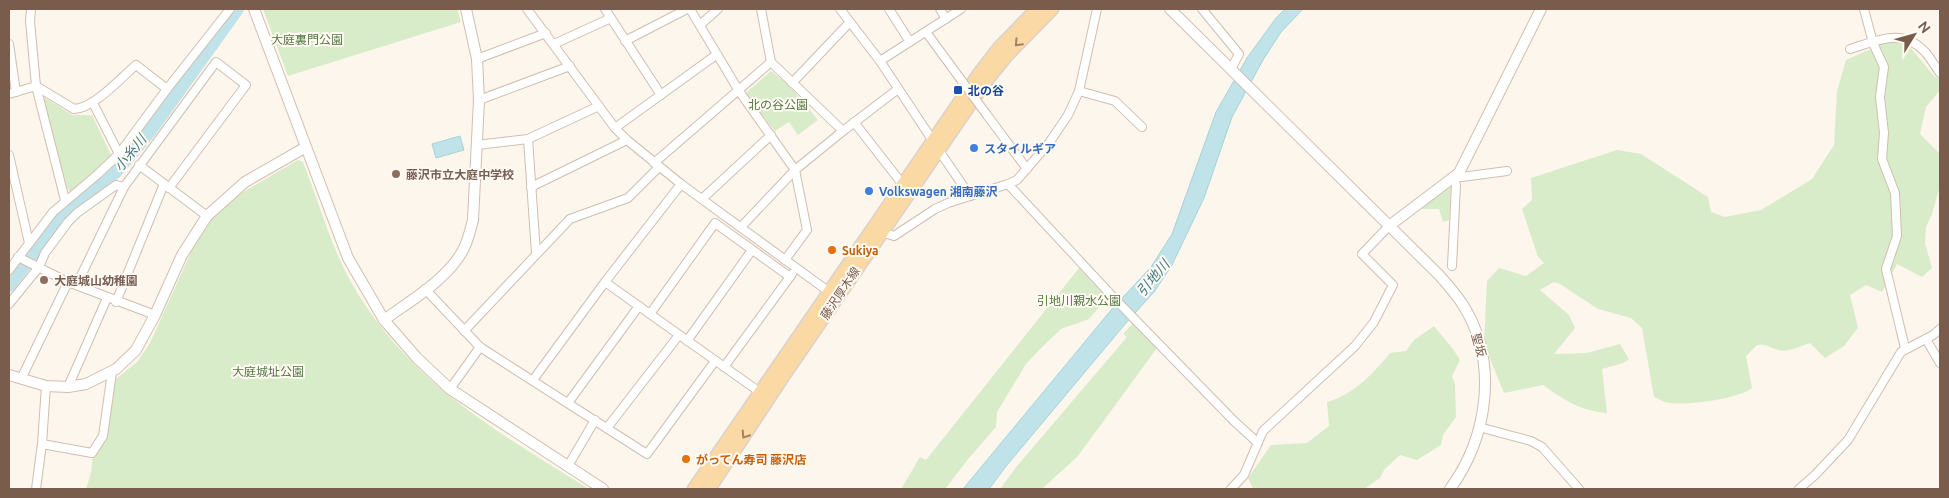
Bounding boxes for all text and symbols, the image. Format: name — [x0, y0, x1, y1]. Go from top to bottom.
north arrow — [1889, 10, 1939, 60]
text: N — [1915, 18, 1934, 36]
park label: 大庭裏門公園 — [271, 33, 343, 46]
one-way arrow — [1015, 38, 1024, 47]
marker: 北の谷 — [952, 84, 964, 96]
place label: 北の谷 — [968, 84, 1004, 97]
park label: 北の谷公園 — [748, 98, 808, 111]
water label: 小糸川 — [111, 130, 151, 174]
marker: スタイルギア — [968, 142, 980, 154]
place label: スタイルギア — [984, 142, 1056, 155]
marker: 藤沢市立大庭中学校 — [390, 168, 402, 180]
place label: 藤沢市立大庭中学校 — [406, 168, 514, 181]
marker: Volkswagen 湘南藤沢 — [863, 185, 875, 197]
place label: Volkswagen 湘南藤沢 — [879, 185, 998, 198]
marker: Sukiya — [826, 244, 838, 256]
place label: Sukiya — [842, 244, 879, 257]
water label: 引地川 — [1133, 255, 1174, 299]
street label: 藤沢厚木線 — [818, 264, 862, 322]
marker: 大庭城山幼稚園 — [38, 274, 50, 286]
place label: 大庭城山幼稚園 — [54, 274, 138, 287]
park label: 引地川親水公園 — [1037, 294, 1121, 307]
street label: 聖坂 — [1470, 332, 1488, 358]
park label: 大庭城址公園 — [232, 365, 304, 378]
one-way arrow — [742, 429, 751, 438]
marker: がってん寿司 藤沢店 — [680, 453, 692, 465]
place label: がってん寿司 藤沢店 — [696, 453, 806, 466]

